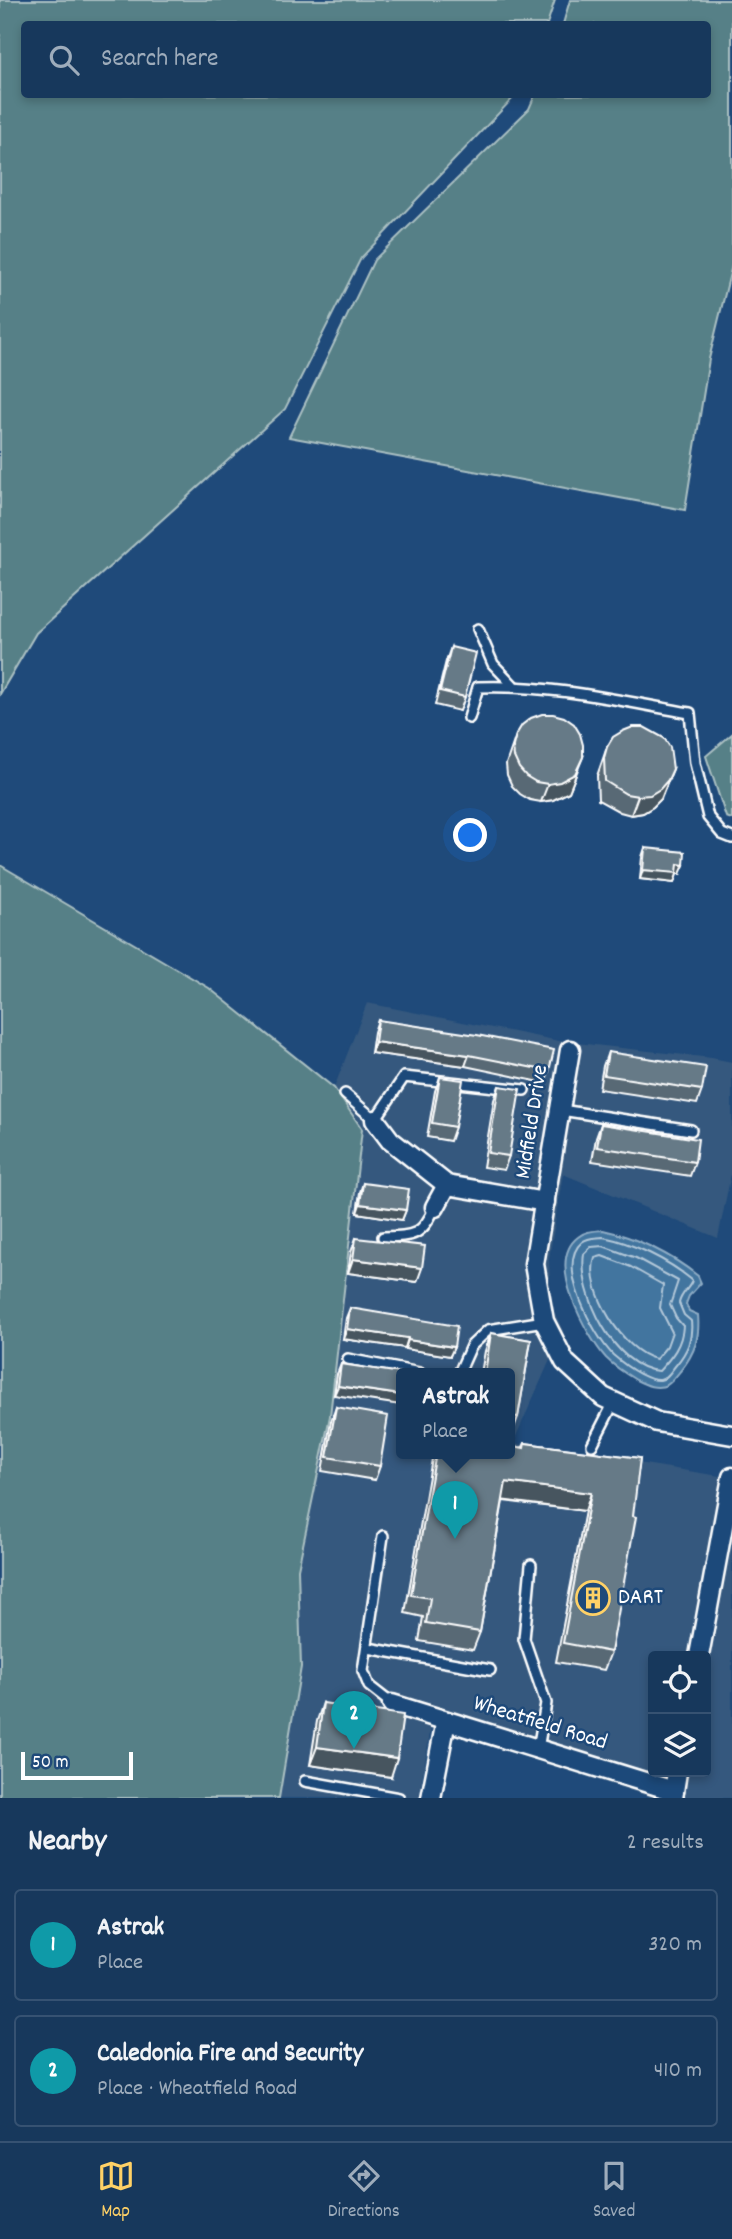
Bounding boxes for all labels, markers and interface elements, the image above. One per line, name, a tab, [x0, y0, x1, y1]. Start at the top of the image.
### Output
search box	[21, 21, 711, 98]
icon: search	[45, 41, 83, 79]
text: Search here	[101, 41, 219, 78]
your location	[453, 818, 487, 852]
street label: Midfield Drive	[508, 1063, 558, 1181]
popup	[396, 1368, 515, 1459]
text: Astrak	[422, 1379, 489, 1416]
text: Place	[422, 1416, 468, 1449]
pin: 1	[432, 1481, 478, 1539]
building icon: DART	[574, 1579, 612, 1617]
place label: DART	[618, 1582, 663, 1615]
map controls	[648, 1651, 711, 1777]
button: locate	[648, 1651, 711, 1714]
street label: Wheatfield Road	[469, 1688, 611, 1760]
pin: 2	[331, 1691, 377, 1749]
button: layers	[648, 1714, 711, 1777]
scale bar	[21, 1749, 133, 1781]
text: 50 m	[32, 1750, 69, 1777]
text: Nearby	[28, 1822, 106, 1865]
text: 2 results	[627, 1827, 704, 1860]
text: Astrak	[97, 1910, 164, 1947]
text: 1	[50, 1929, 56, 1962]
text: 320 m	[648, 1929, 702, 1962]
text: Place	[97, 1947, 143, 1980]
text: Caledonia Fire and Security	[97, 2036, 363, 2073]
text: 2	[48, 2055, 58, 2088]
text: 410 m	[654, 2055, 702, 2088]
text: Place · Wheatfield Road	[97, 2073, 297, 2106]
tab: Map	[97, 2157, 135, 2226]
tab: Directions	[328, 2157, 400, 2226]
tab: Saved	[593, 2157, 635, 2226]

